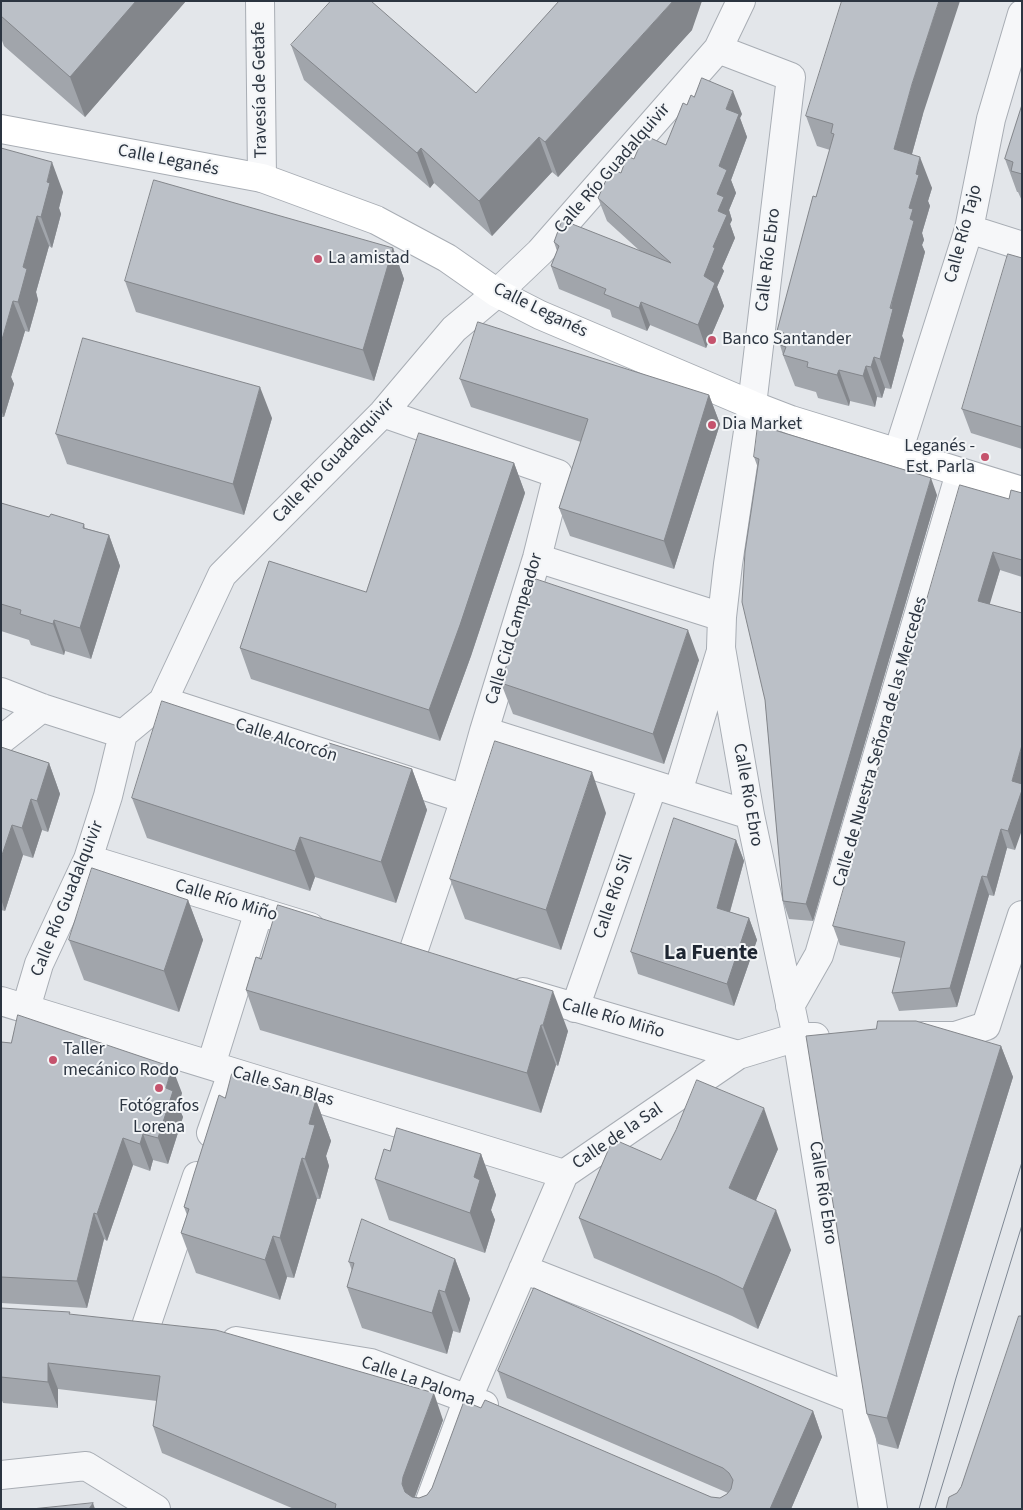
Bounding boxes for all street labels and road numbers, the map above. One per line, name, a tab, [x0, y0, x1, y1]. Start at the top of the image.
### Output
street label: Travesía de Getafe	[249, 21, 273, 159]
street label: Calle Río Guadalquivir	[550, 99, 676, 239]
street label: Calle Leganés	[116, 141, 220, 181]
street label: Calle Río Tajo	[941, 183, 987, 285]
street label: Calle Río Ebro	[752, 207, 786, 313]
street label: Calle Leganés	[489, 279, 591, 343]
street label: Calle Río Guadalquivir	[269, 394, 399, 528]
street label: Calle Cid Campeador	[482, 551, 548, 707]
street label: Calle de Nuestra Señora de las Mercedes	[829, 594, 933, 890]
street label: Calle Alcorcón	[232, 714, 340, 768]
street label: Calle Río Ebro	[727, 742, 767, 848]
street label: Calle Río Guadalquivir	[27, 818, 109, 980]
street label: Calle Río Sil	[590, 852, 638, 942]
street label: Calle Río Miño	[172, 875, 280, 927]
street label: Calle Río Miño	[559, 994, 667, 1044]
street label: Calle San Blas	[230, 1062, 336, 1112]
street label: Calle de la Sal	[569, 1099, 667, 1175]
street label: Calle Río Ebro	[803, 1140, 841, 1246]
street label: Calle La Paloma	[358, 1352, 478, 1412]

